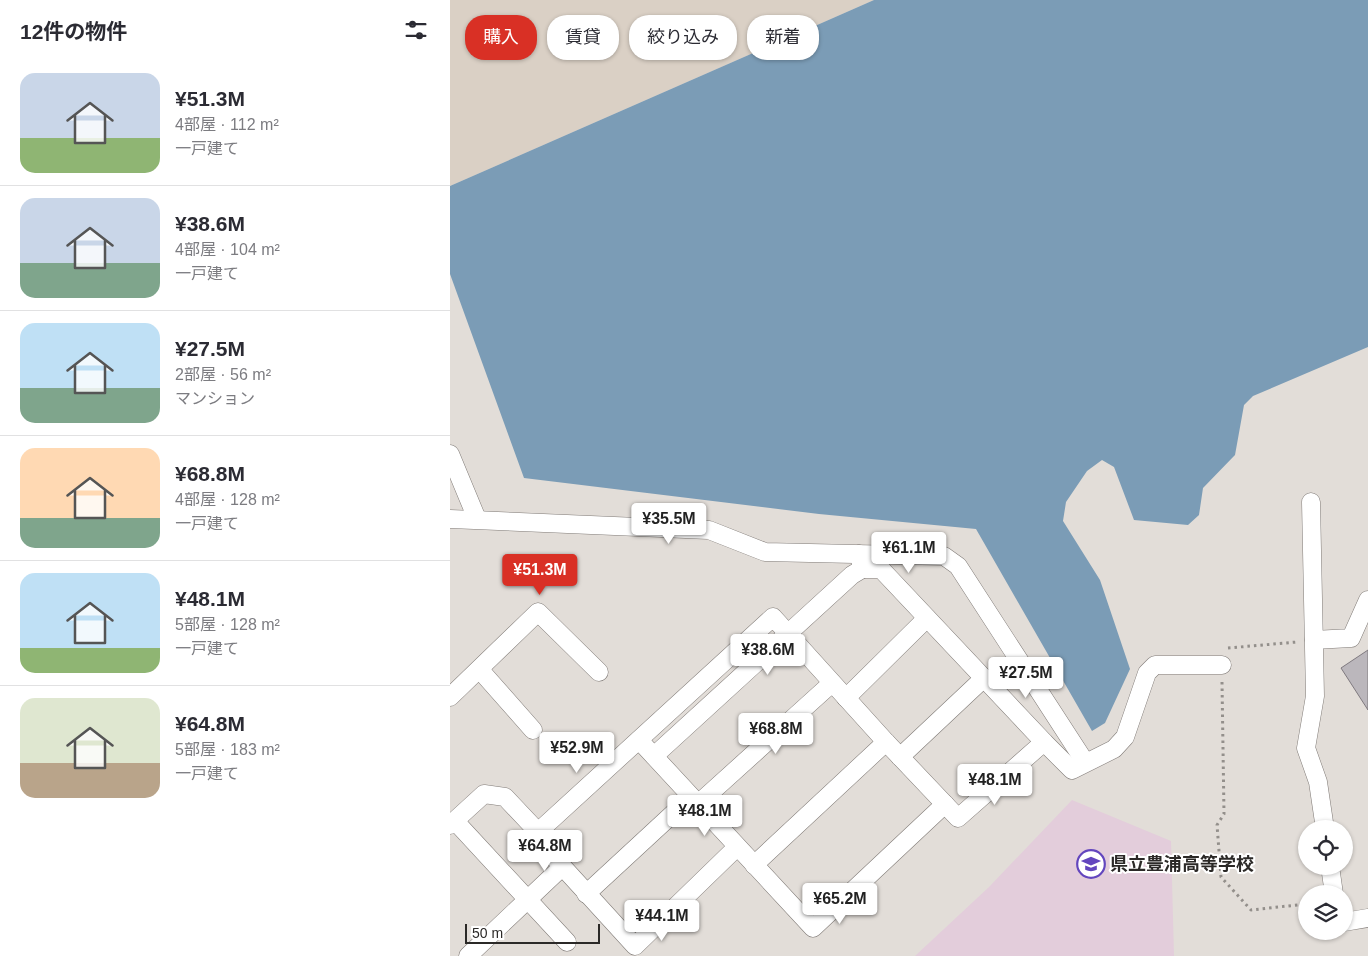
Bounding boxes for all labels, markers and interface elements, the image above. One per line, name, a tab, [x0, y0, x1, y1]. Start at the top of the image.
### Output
chip: 購入	[465, 15, 537, 60]
chip: 賃貸	[547, 15, 619, 60]
chip: 絞り込み	[629, 15, 737, 60]
chip: 新着	[747, 15, 819, 60]
icon: filters	[402, 16, 430, 44]
text: 12件の物件	[20, 20, 127, 43]
text: ¥51.3M	[175, 87, 245, 110]
icon: home	[60, 93, 120, 153]
text: 4部屋 · 112 m²	[175, 116, 279, 133]
text: 一戸建て	[175, 140, 239, 157]
text: ¥38.6M	[175, 212, 245, 235]
icon: home	[60, 218, 120, 278]
text: 4部屋 · 104 m²	[175, 241, 280, 258]
text: 一戸建て	[175, 265, 239, 282]
text: ¥27.5M	[175, 337, 245, 360]
icon: home	[60, 343, 120, 403]
text: 2部屋 · 56 m²	[175, 366, 271, 383]
text: マンション	[175, 390, 255, 407]
text: ¥68.8M	[175, 462, 245, 485]
icon: home	[60, 468, 120, 528]
text: 4部屋 · 128 m²	[175, 491, 280, 508]
pin: ¥35.5M	[628, 502, 710, 545]
text: ¥35.5M	[642, 510, 696, 527]
text: 一戸建て	[175, 515, 239, 532]
pin: ¥61.1M	[868, 532, 950, 574]
text: ¥61.1M	[882, 539, 936, 556]
pin: ¥51.3M	[499, 554, 581, 596]
text: ¥51.3M	[513, 561, 567, 578]
text: ¥48.1M	[175, 587, 245, 610]
icon: home	[60, 593, 120, 653]
text: 5部屋 · 128 m²	[175, 616, 280, 633]
pin: ¥38.6M	[727, 634, 809, 676]
text: 一戸建て	[175, 640, 239, 657]
text: ¥38.6M	[741, 641, 795, 658]
pin: ¥27.5M	[985, 656, 1067, 699]
text: ¥27.5M	[999, 664, 1053, 681]
text: ¥64.8M	[175, 712, 245, 735]
pin: ¥68.8M	[735, 712, 817, 755]
icon: home	[60, 718, 120, 778]
text: ¥68.8M	[749, 720, 803, 737]
pin: ¥52.9M	[536, 732, 618, 774]
text: ¥52.9M	[550, 739, 604, 756]
text: 5部屋 · 183 m²	[175, 741, 280, 758]
pin: ¥48.1M	[954, 764, 1036, 806]
text: 一戸建て	[175, 765, 239, 782]
text: ¥48.1M	[968, 771, 1022, 788]
pin: ¥48.1M	[664, 794, 746, 837]
text: ¥48.1M	[678, 802, 732, 819]
map controls	[1298, 820, 1353, 940]
button: locate	[1298, 820, 1353, 875]
pin: ¥64.8M	[504, 830, 586, 872]
text: ¥64.8M	[518, 837, 572, 854]
school or university icon: 県立豊浦高等学校	[1076, 849, 1106, 879]
place label: 県立豊浦高等学校	[1110, 854, 1254, 874]
pin: ¥65.2M	[799, 882, 881, 925]
button: layers	[1298, 885, 1353, 940]
text: ¥65.2M	[813, 890, 867, 907]
pin: ¥44.1M	[621, 900, 703, 942]
text: ¥44.1M	[635, 907, 689, 924]
scale bar	[465, 921, 600, 944]
text: 50 m	[472, 925, 503, 941]

